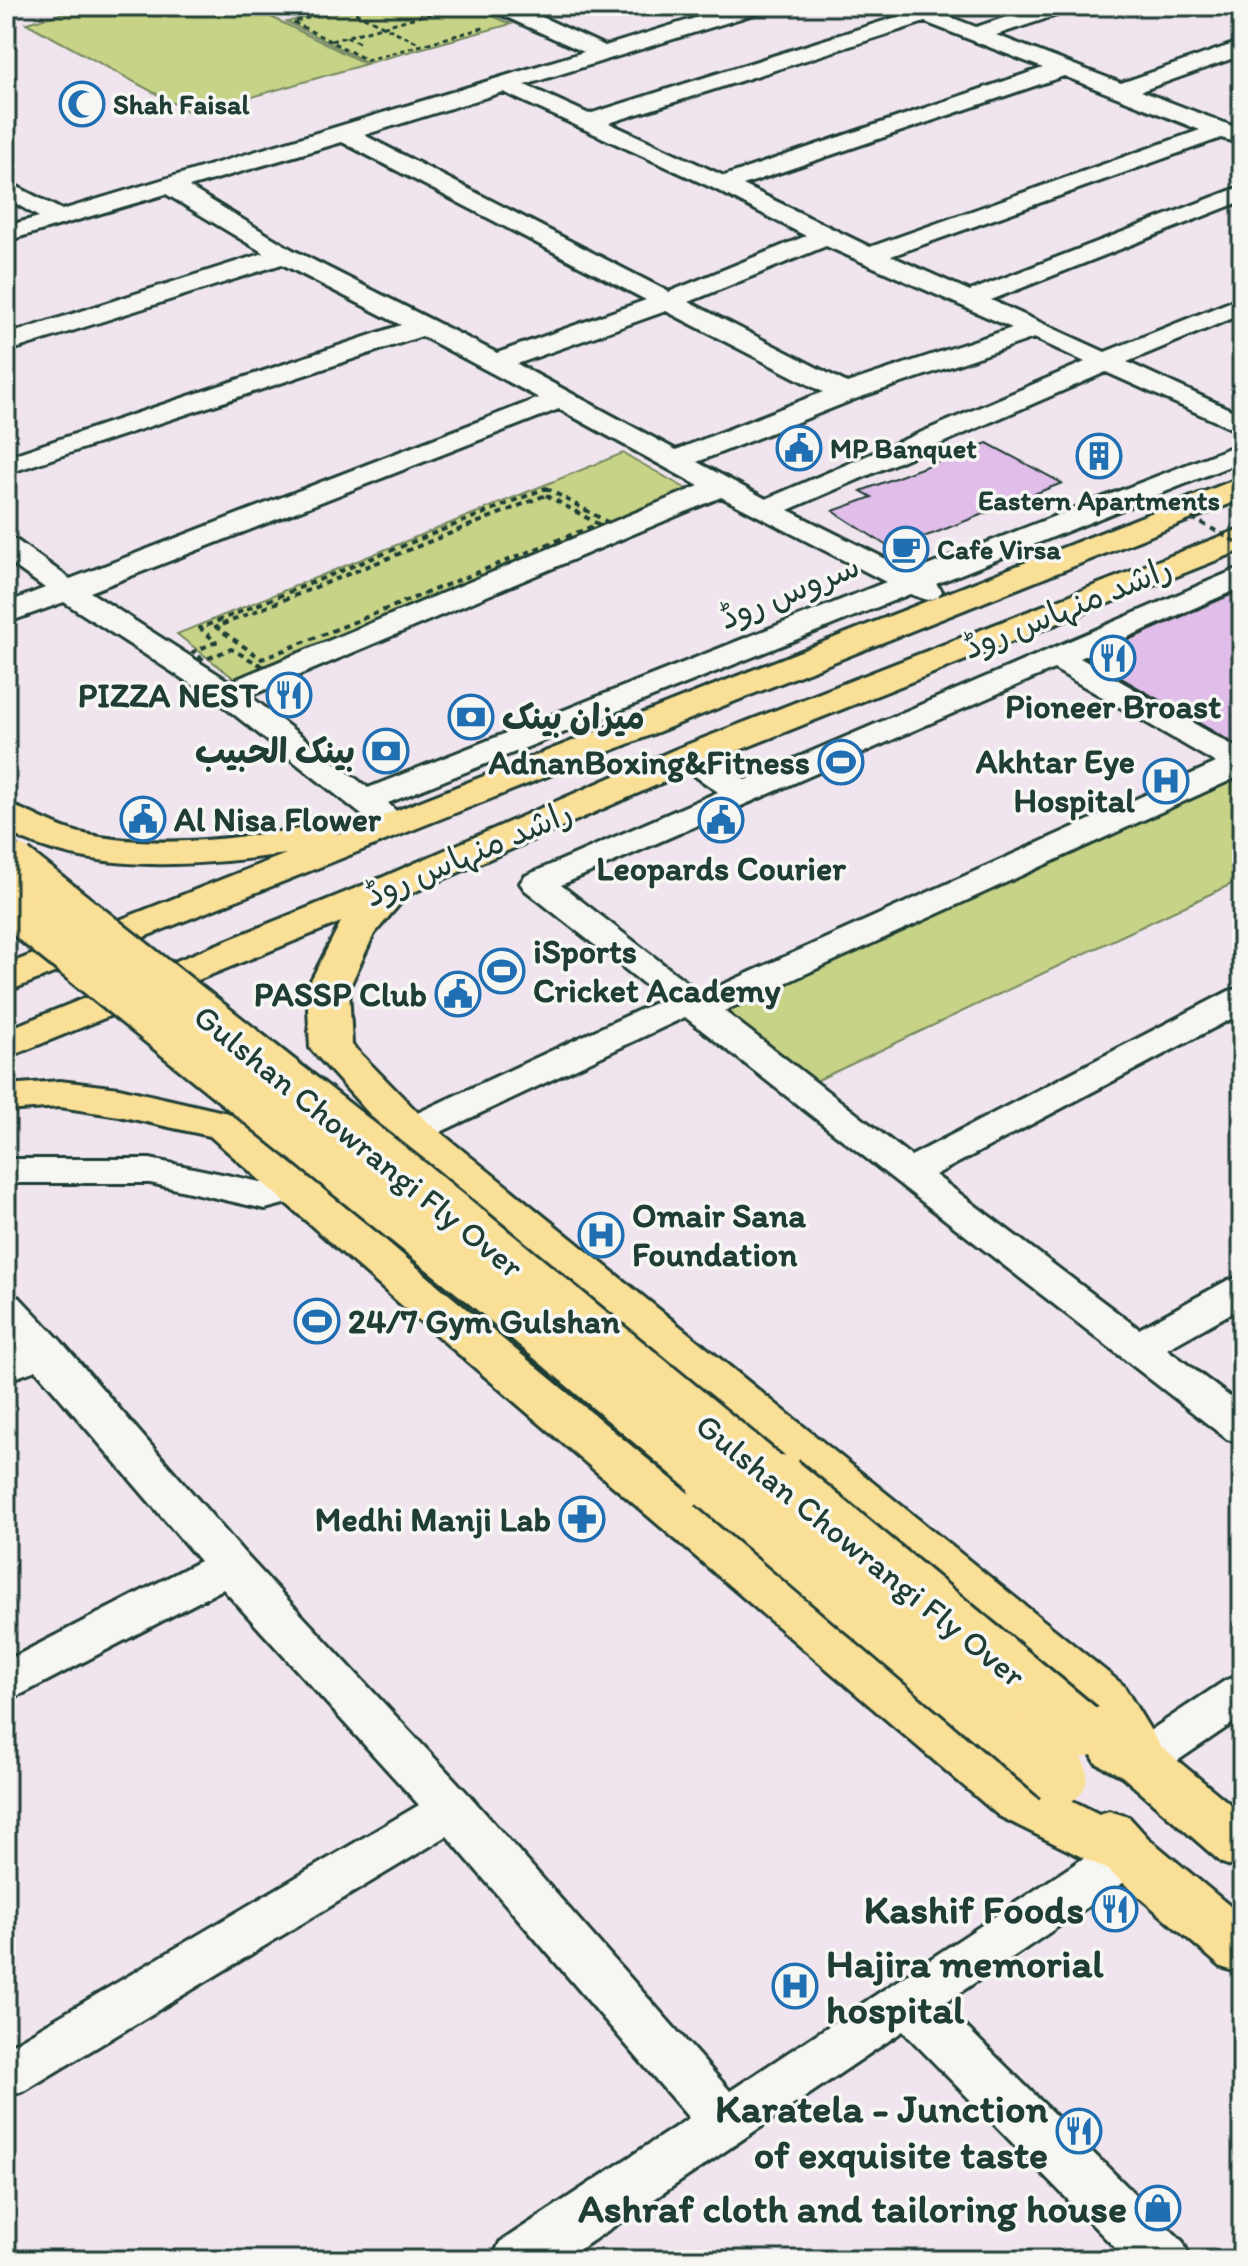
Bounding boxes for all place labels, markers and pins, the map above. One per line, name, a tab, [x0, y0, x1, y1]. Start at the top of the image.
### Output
mosque icon: Shah Faisal	[58, 80, 106, 128]
place label: Shah Faisal	[113, 87, 250, 121]
public building icon: MP Banquet	[775, 424, 823, 472]
place label: MP Banquet	[830, 431, 977, 465]
building icon: Eastern Apartments	[1075, 432, 1123, 480]
place label: Eastern Apartments	[978, 483, 1220, 517]
cafe icon: Cafe Virsa	[882, 525, 930, 573]
place label: Cafe Virsa	[937, 532, 1061, 566]
restaurant icon: Pioneer Broast	[1089, 634, 1137, 682]
restaurant icon: PIZZA NEST	[265, 671, 313, 719]
place label: PIZZA NEST	[78, 675, 259, 716]
place label: Pioneer Broast	[1005, 686, 1221, 727]
bank icon: میزان بینک	[447, 693, 495, 741]
place label: میزان بینک	[502, 697, 645, 738]
bank icon: بينک الحبيب	[362, 727, 410, 775]
place label: بينک الحبيب	[195, 731, 355, 772]
sports icon: AdnanBoxing&Fitness	[817, 738, 865, 786]
place label: Akhtar Eye Hospital	[976, 741, 1135, 821]
place label: AdnanBoxing&Fitness	[488, 742, 810, 783]
hospital icon: Akhtar Eye Hospital	[1142, 757, 1190, 805]
public building icon: Al Nisa Flower	[119, 795, 167, 843]
public building icon: Leopards Courier	[697, 796, 745, 844]
place label: Al Nisa Flower	[174, 799, 382, 840]
place label: Leopards Courier	[596, 848, 846, 889]
place label: iSports Cricket Academy	[533, 931, 782, 1011]
sports icon: iSports Cricket Academy	[478, 947, 526, 995]
public building icon: PASSP Club	[434, 970, 482, 1018]
place label: PASSP Club	[254, 974, 427, 1015]
place label: Omair Sana Foundation	[632, 1195, 806, 1275]
hospital icon: Omair Sana Foundation	[577, 1211, 625, 1259]
sports icon: 24/7 Gym Gulshan	[293, 1297, 341, 1345]
place label: 24/7 Gym Gulshan	[348, 1301, 621, 1342]
pharmacy icon: Medhi Manji Lab	[558, 1495, 606, 1543]
place label: Medhi Manji Lab	[315, 1499, 551, 1540]
place label: Kashif Foods	[864, 1885, 1084, 1933]
restaurant icon: Kashif Foods	[1091, 1885, 1139, 1933]
place label: Hajira memorial hospital	[826, 1939, 1104, 2033]
hospital icon: Hajira memorial hospital	[771, 1962, 819, 2010]
place label: Karatela - Junction of exquisite taste	[715, 2084, 1048, 2178]
restaurant icon: Karatela - Junction of exquisite taste	[1055, 2107, 1103, 2155]
place label: Ashraf cloth and tailoring house	[578, 2184, 1127, 2232]
shop icon: Ashraf cloth and tailoring house	[1134, 2184, 1182, 2232]

